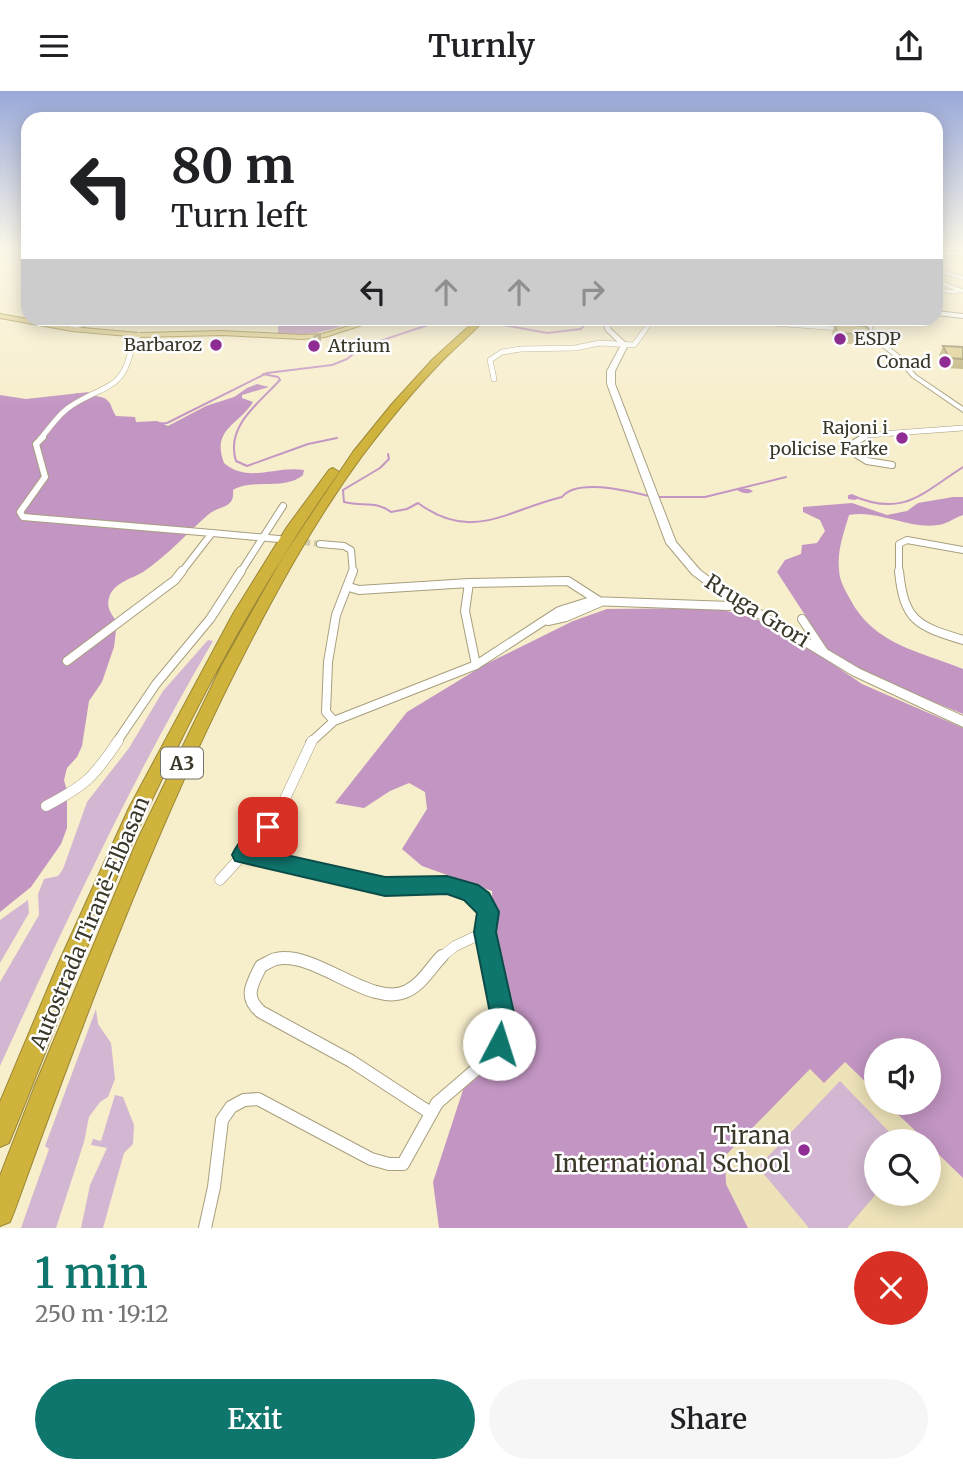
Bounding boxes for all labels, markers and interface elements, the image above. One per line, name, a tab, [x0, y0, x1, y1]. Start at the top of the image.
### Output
text: Turnly	[428, 26, 535, 66]
icon: menu	[35, 27, 73, 65]
icon: share	[890, 27, 928, 65]
text: 80 m	[171, 135, 294, 196]
icon: left	[56, 140, 147, 231]
text: Turn left	[171, 196, 308, 236]
icon: left	[354, 273, 392, 311]
icon: ahead	[427, 273, 465, 311]
icon: ahead	[500, 273, 538, 311]
icon: right	[573, 273, 611, 311]
place label: ESDP	[854, 327, 901, 350]
marker: ESDP	[832, 331, 848, 347]
place label: Barbaroz	[124, 333, 202, 356]
place label: Atrium	[327, 334, 390, 357]
marker: Barbaroz	[208, 337, 224, 353]
marker: Atrium	[306, 338, 322, 354]
place label: Conad	[876, 350, 931, 373]
marker: Conad	[937, 354, 953, 370]
place label: Rajoni i policise Farke	[769, 416, 888, 460]
marker: Rajoni i policise Farke	[894, 430, 910, 446]
street label: Rruga Grori	[700, 568, 815, 653]
road number: A3	[161, 747, 203, 779]
street label: Autostrada Tiranë-Elbasan	[24, 792, 155, 1054]
pin	[238, 797, 298, 857]
icon: arrive	[249, 808, 287, 846]
position arrow	[462, 1007, 536, 1081]
map controls	[864, 1038, 941, 1206]
button: sound	[864, 1038, 941, 1115]
place label: Tirana International School	[554, 1120, 790, 1179]
button: search	[864, 1129, 941, 1206]
marker: Tirana International School	[796, 1142, 812, 1158]
text: 1 min	[35, 1247, 148, 1299]
button: close	[854, 1251, 928, 1325]
text: 250 m · 19:12	[35, 1299, 169, 1328]
button: Exit	[35, 1379, 475, 1459]
button: Share	[489, 1379, 928, 1459]

